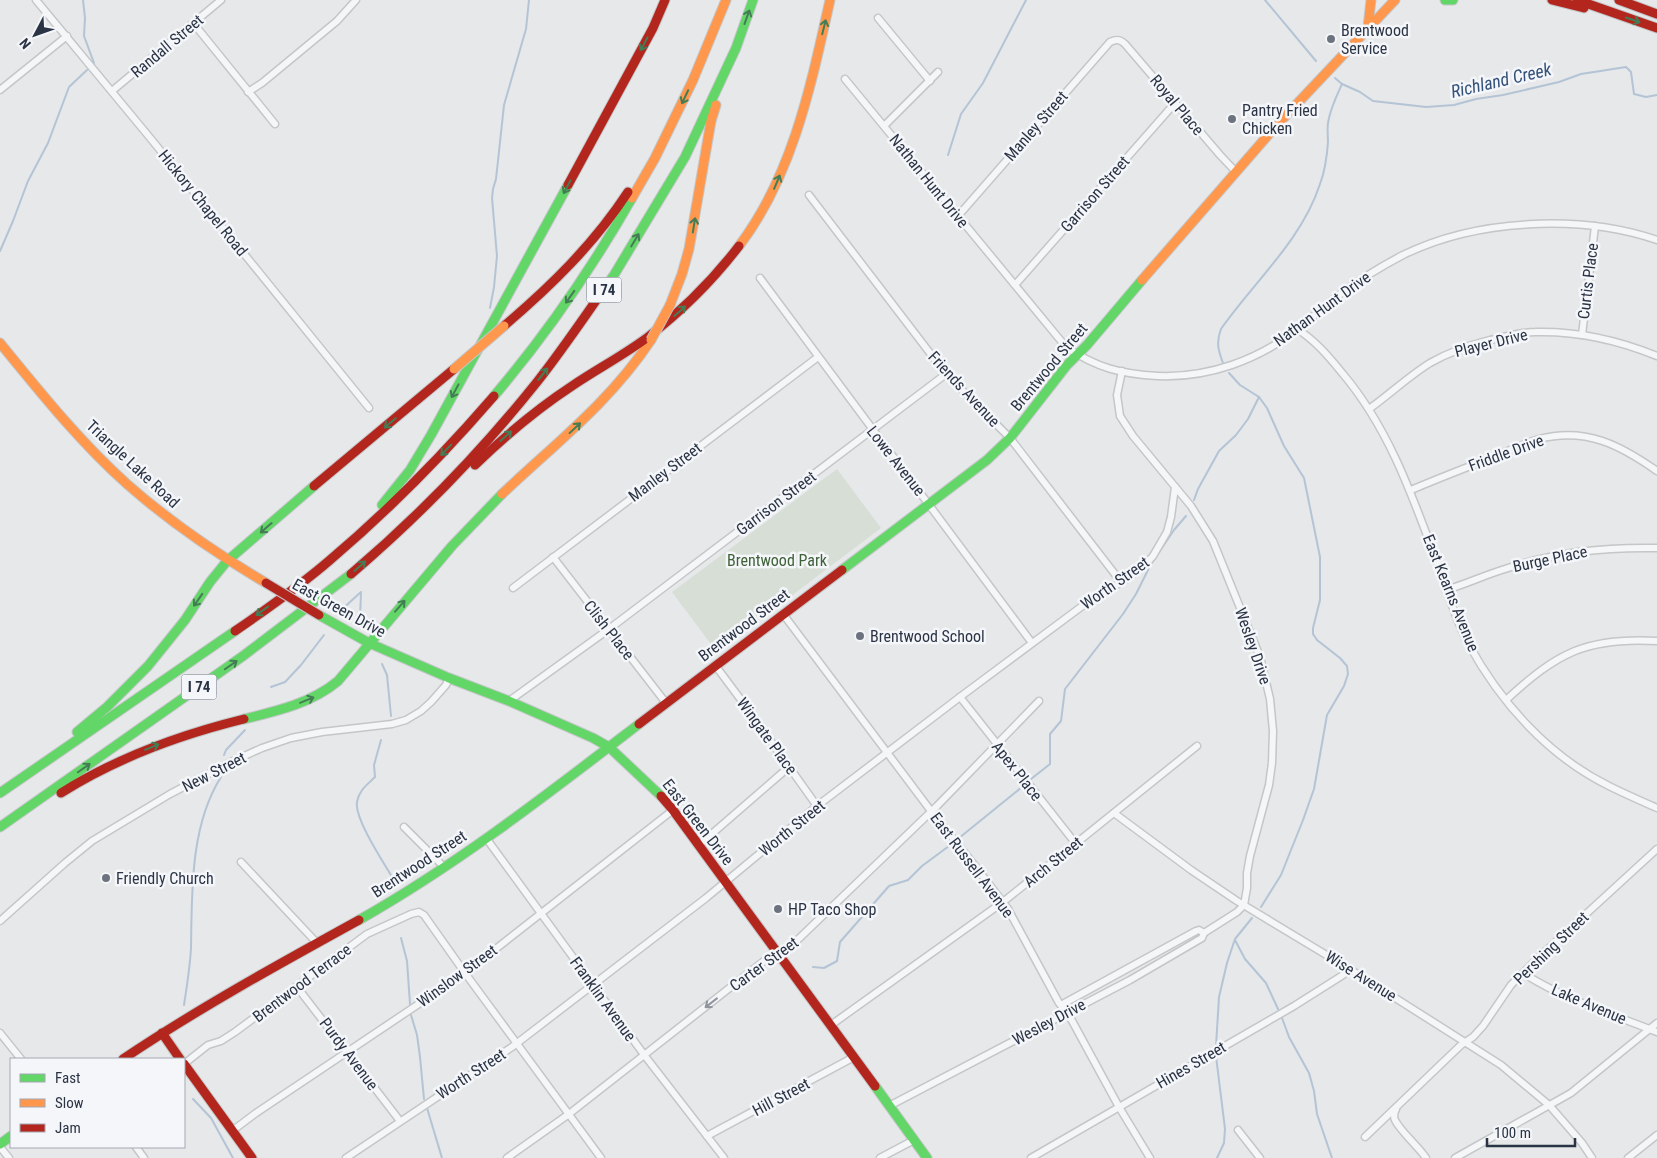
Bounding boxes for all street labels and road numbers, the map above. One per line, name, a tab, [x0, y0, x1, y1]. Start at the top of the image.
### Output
street label: Randall Street	[127, 10, 207, 82]
street label: Royal Place	[1146, 71, 1208, 139]
street label: Manley Street	[1000, 87, 1072, 165]
street label: Nathan Hunt Drive	[885, 130, 973, 232]
street label: Hickory Chapel Road	[154, 146, 252, 260]
street label: Garrison Street	[1057, 152, 1133, 236]
street label: Curtis Place	[1574, 242, 1602, 320]
street label: Nathan Hunt Drive	[1270, 268, 1374, 350]
road number: I 74	[586, 278, 622, 302]
street label: Brentwood Street	[1007, 319, 1091, 415]
street label: Player Drive	[1452, 325, 1530, 361]
street label: Friends Avenue	[924, 347, 1004, 431]
street label: Triangle Lake Road	[83, 416, 183, 512]
street label: Lowe Avenue	[863, 422, 929, 500]
street label: Friddle Drive	[1466, 431, 1546, 475]
street label: Manley Street	[625, 438, 705, 506]
street label: Garrison Street	[732, 467, 820, 539]
street label: East Kearns Avenue	[1419, 532, 1483, 654]
street label: Burge Place	[1511, 542, 1589, 576]
street label: Worth Street	[1077, 552, 1153, 613]
street label: East Green Drive	[289, 575, 389, 641]
street label: Brentwood Street	[695, 584, 793, 665]
street label: Clish Place	[580, 596, 638, 664]
street label: Wesley Drive	[1231, 605, 1275, 687]
road number: I 74	[182, 674, 216, 700]
street label: Wingate Place	[733, 694, 801, 778]
street label: Apex Place	[988, 737, 1046, 805]
street label: New Street	[179, 748, 249, 796]
street label: East Green Drive	[659, 775, 737, 869]
street label: Worth Street	[755, 796, 829, 860]
street label: East Russell Avenue	[926, 809, 1018, 921]
street label: Brentwood Street	[368, 826, 470, 902]
street label: Arch Street	[1020, 832, 1086, 891]
street label: Pershing Street	[1510, 907, 1593, 988]
street label: Carter Street	[726, 933, 802, 995]
street label: Brentwood Terrace	[249, 940, 355, 1026]
street label: Winslow Street	[413, 940, 501, 1011]
street label: Wise Avenue	[1322, 947, 1400, 1005]
street label: Franklin Avenue	[566, 953, 640, 1045]
street label: Lake Avenue	[1549, 980, 1629, 1028]
street label: Wesley Drive	[1009, 995, 1089, 1049]
street label: Purdy Avenue	[316, 1014, 382, 1094]
street label: Hines Street	[1153, 1037, 1229, 1093]
street label: Worth Street	[433, 1044, 509, 1103]
street label: Hill Street	[749, 1074, 813, 1120]

